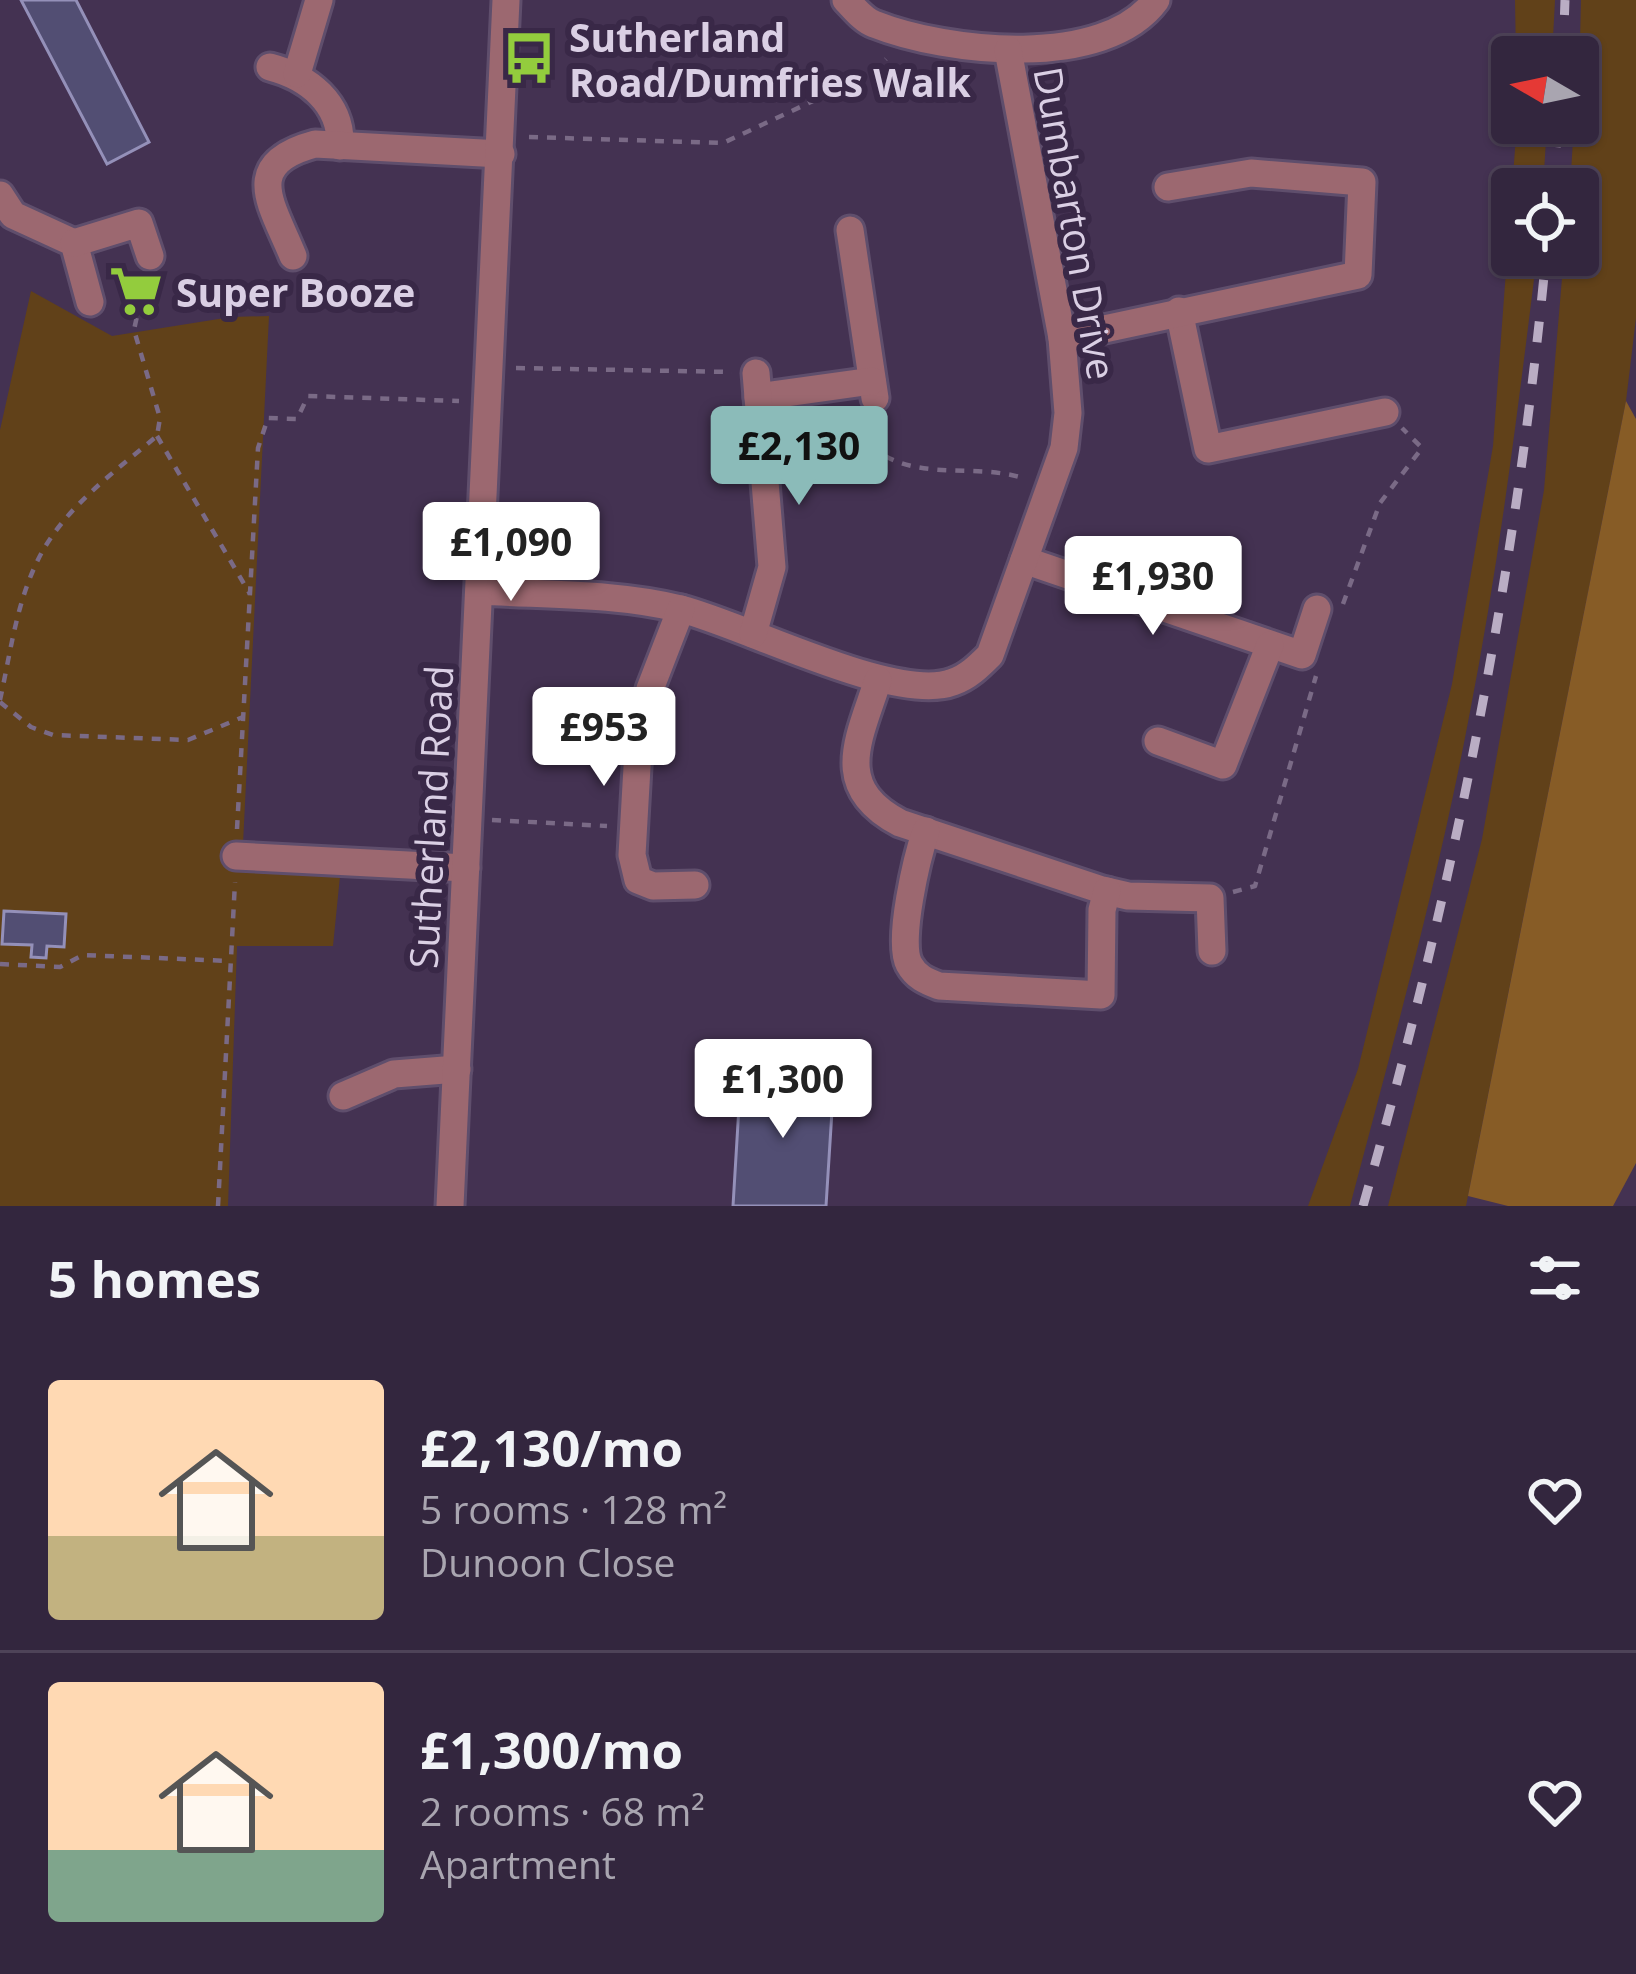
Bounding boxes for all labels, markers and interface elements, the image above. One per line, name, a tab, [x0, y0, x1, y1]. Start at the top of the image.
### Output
place label: Sutherland Road/Dumfries Walk	[569, 10, 971, 108]
bus stop icon: Sutherland Road/Dumfries Walk	[500, 29, 558, 87]
north arrow	[1491, 36, 1599, 144]
map controls	[1491, 36, 1599, 276]
street label: Dumbarton Drive	[1022, 62, 1130, 384]
button: locate	[1491, 168, 1599, 276]
supermarket icon: Super Booze	[107, 262, 165, 320]
place label: Super Booze	[176, 265, 415, 318]
pin: £2,130	[701, 406, 897, 508]
text: £2,130	[738, 418, 860, 471]
pin: £1,090	[413, 502, 609, 604]
text: £1,090	[450, 514, 572, 567]
pin: £1,930	[1055, 536, 1251, 638]
text: £1,930	[1092, 548, 1214, 601]
street label: Sutherland Road	[396, 664, 464, 970]
pin: £953	[533, 687, 675, 789]
text: £953	[559, 699, 649, 752]
pin: £1,300	[685, 1039, 881, 1141]
text: £1,300	[722, 1051, 844, 1104]
text: 5 homes	[48, 1243, 261, 1313]
icon: filters	[1522, 1245, 1588, 1311]
text: £2,130/mo	[420, 1412, 683, 1482]
icon: home	[144, 1428, 288, 1572]
icon: heart	[1522, 1467, 1588, 1533]
text: 5 rooms · 128 m²	[420, 1482, 727, 1535]
text: Dunoon Close	[420, 1535, 675, 1588]
text: £1,300/mo	[420, 1714, 683, 1784]
icon: home	[144, 1730, 288, 1874]
icon: heart	[1522, 1769, 1588, 1835]
text: 2 rooms · 68 m²	[420, 1784, 705, 1837]
text: Apartment	[420, 1837, 616, 1890]

